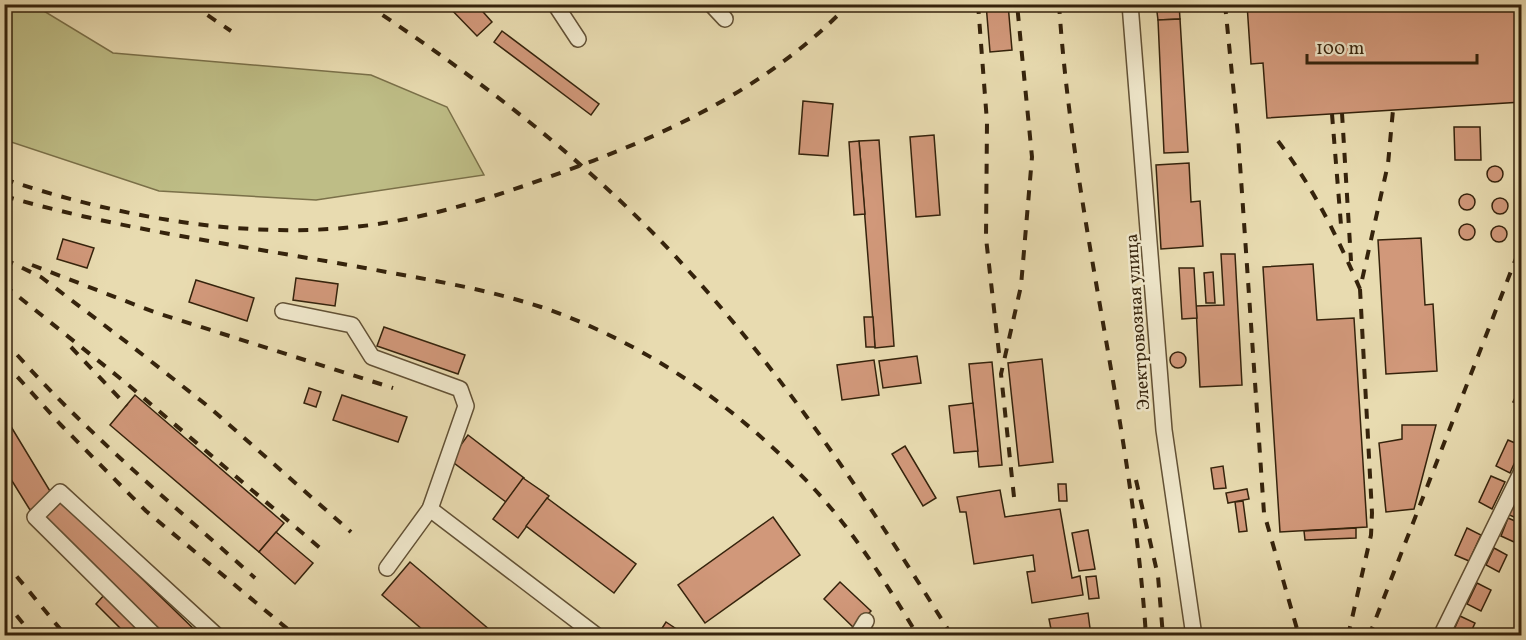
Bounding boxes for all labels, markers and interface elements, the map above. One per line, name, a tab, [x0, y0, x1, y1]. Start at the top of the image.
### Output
scale bar	[1307, 27, 1476, 65]
text: 100 m	[1316, 37, 1365, 62]
street label: Электровозная улица	[1120, 233, 1157, 411]

